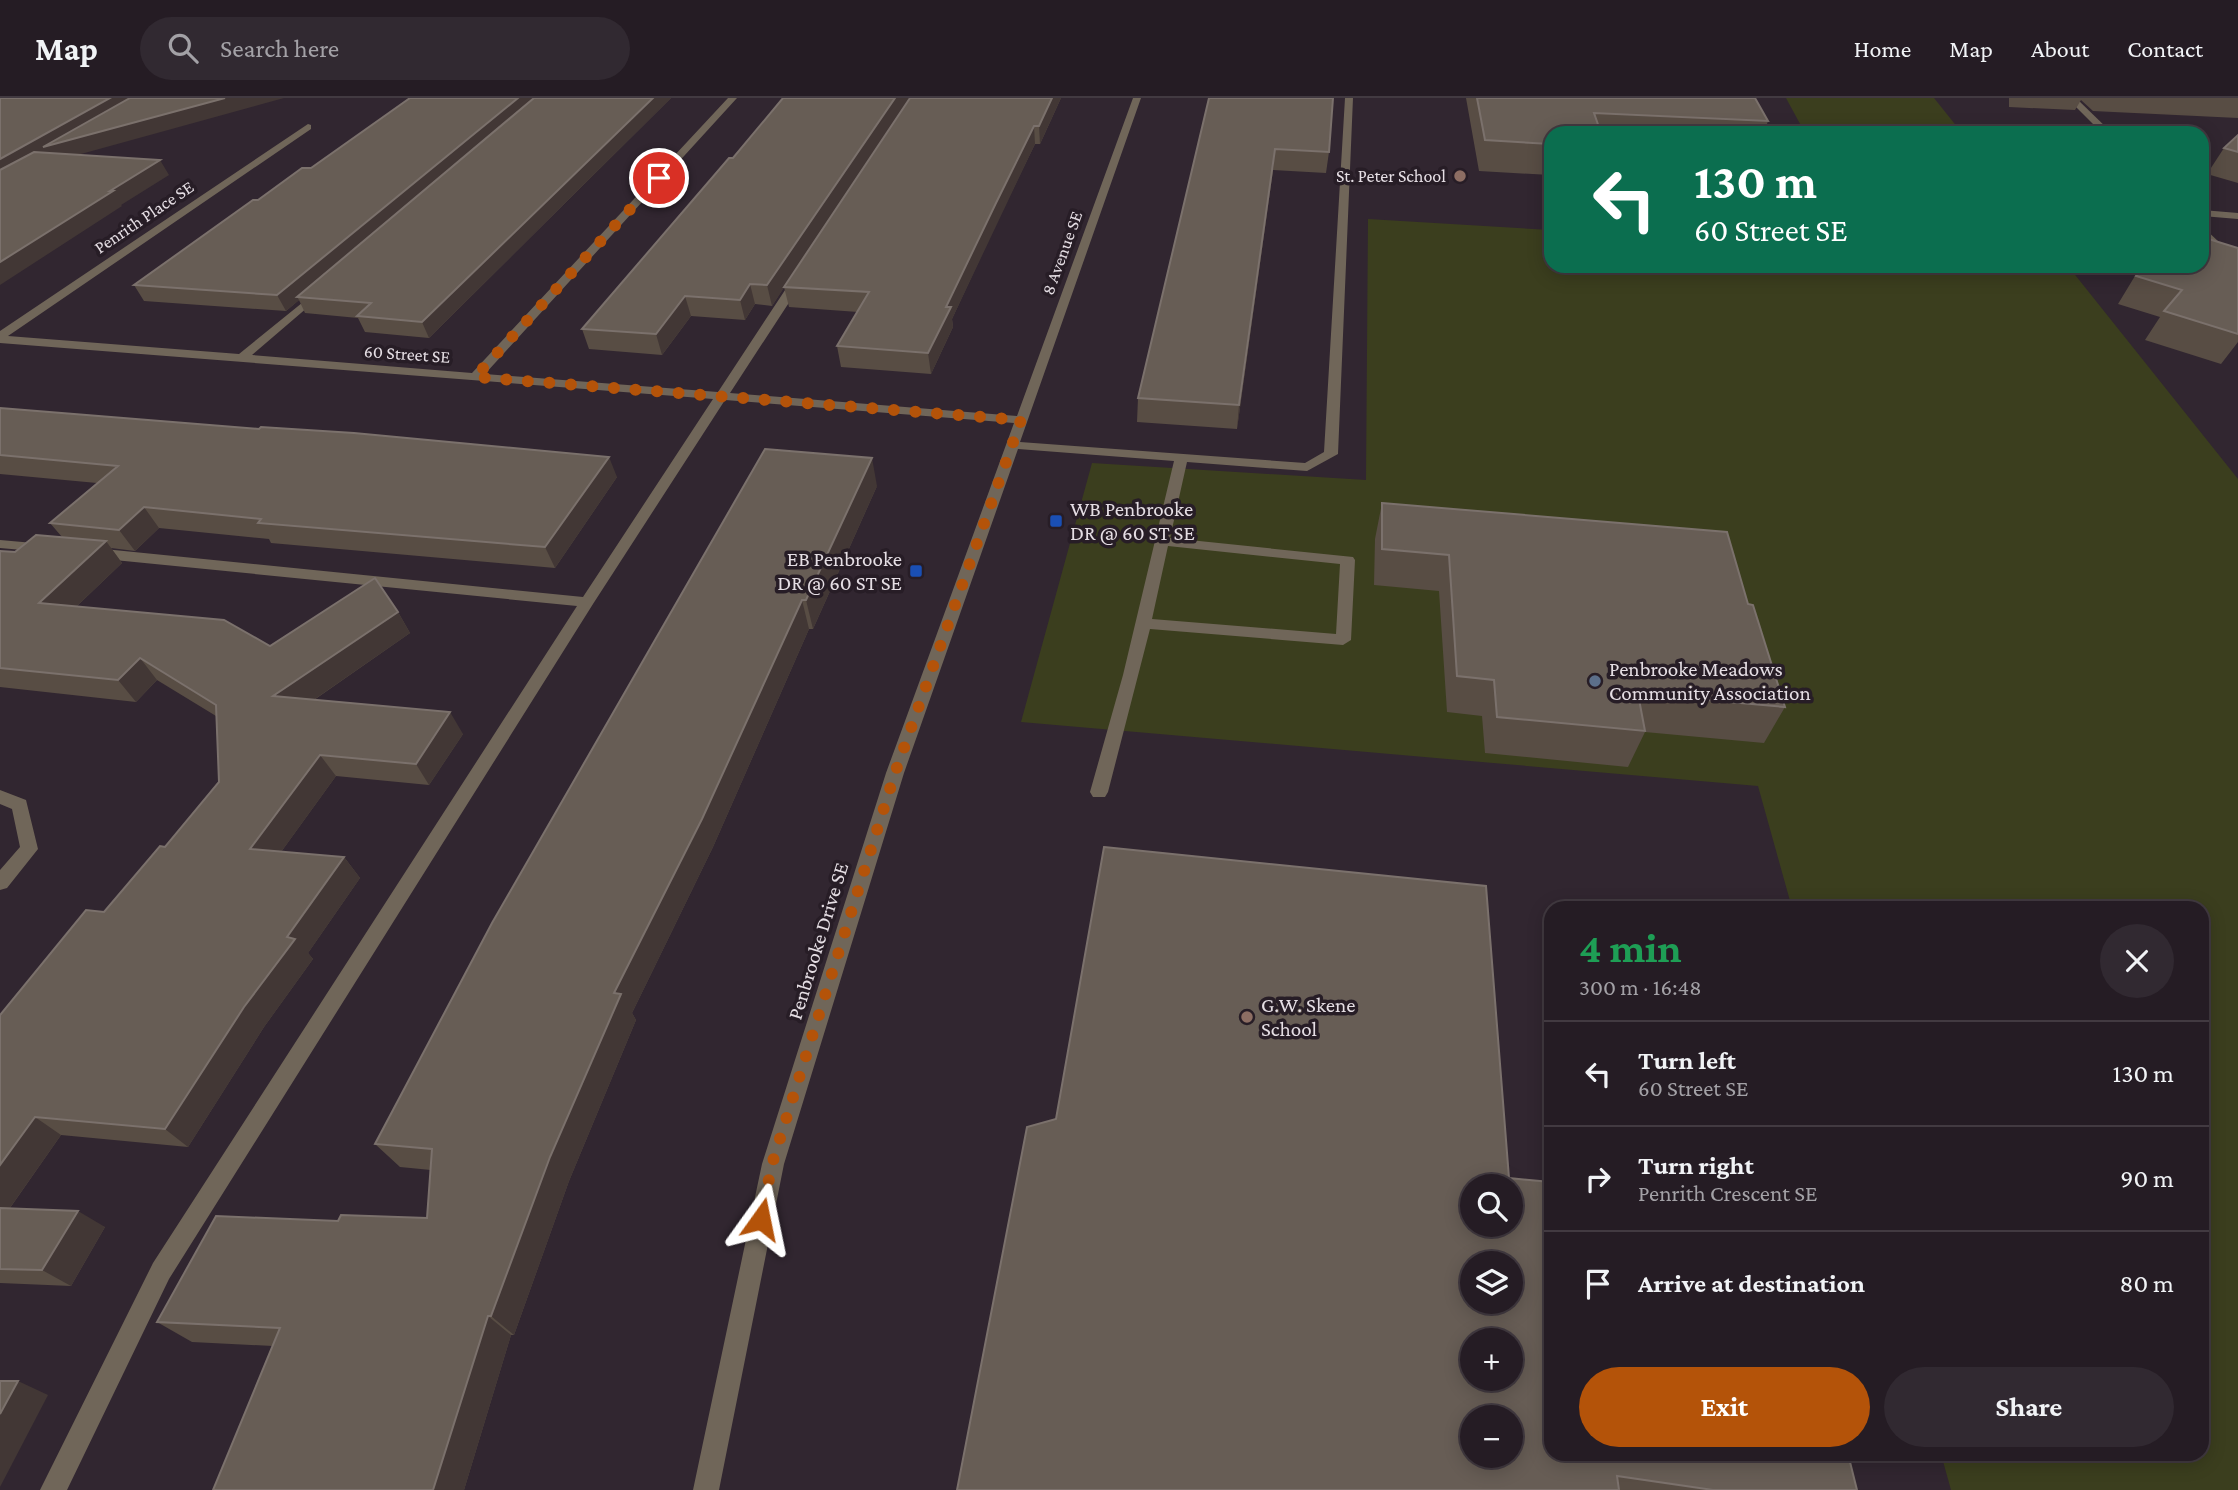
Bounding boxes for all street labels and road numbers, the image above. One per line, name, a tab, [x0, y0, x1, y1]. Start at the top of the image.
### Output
street label: Penrith Place SE	[91, 176, 198, 258]
street label: 8 Avenue SE	[1038, 208, 1086, 298]
street label: 60 Street SE	[363, 341, 451, 367]
street label: Penbrooke Drive SE	[783, 859, 853, 1023]

